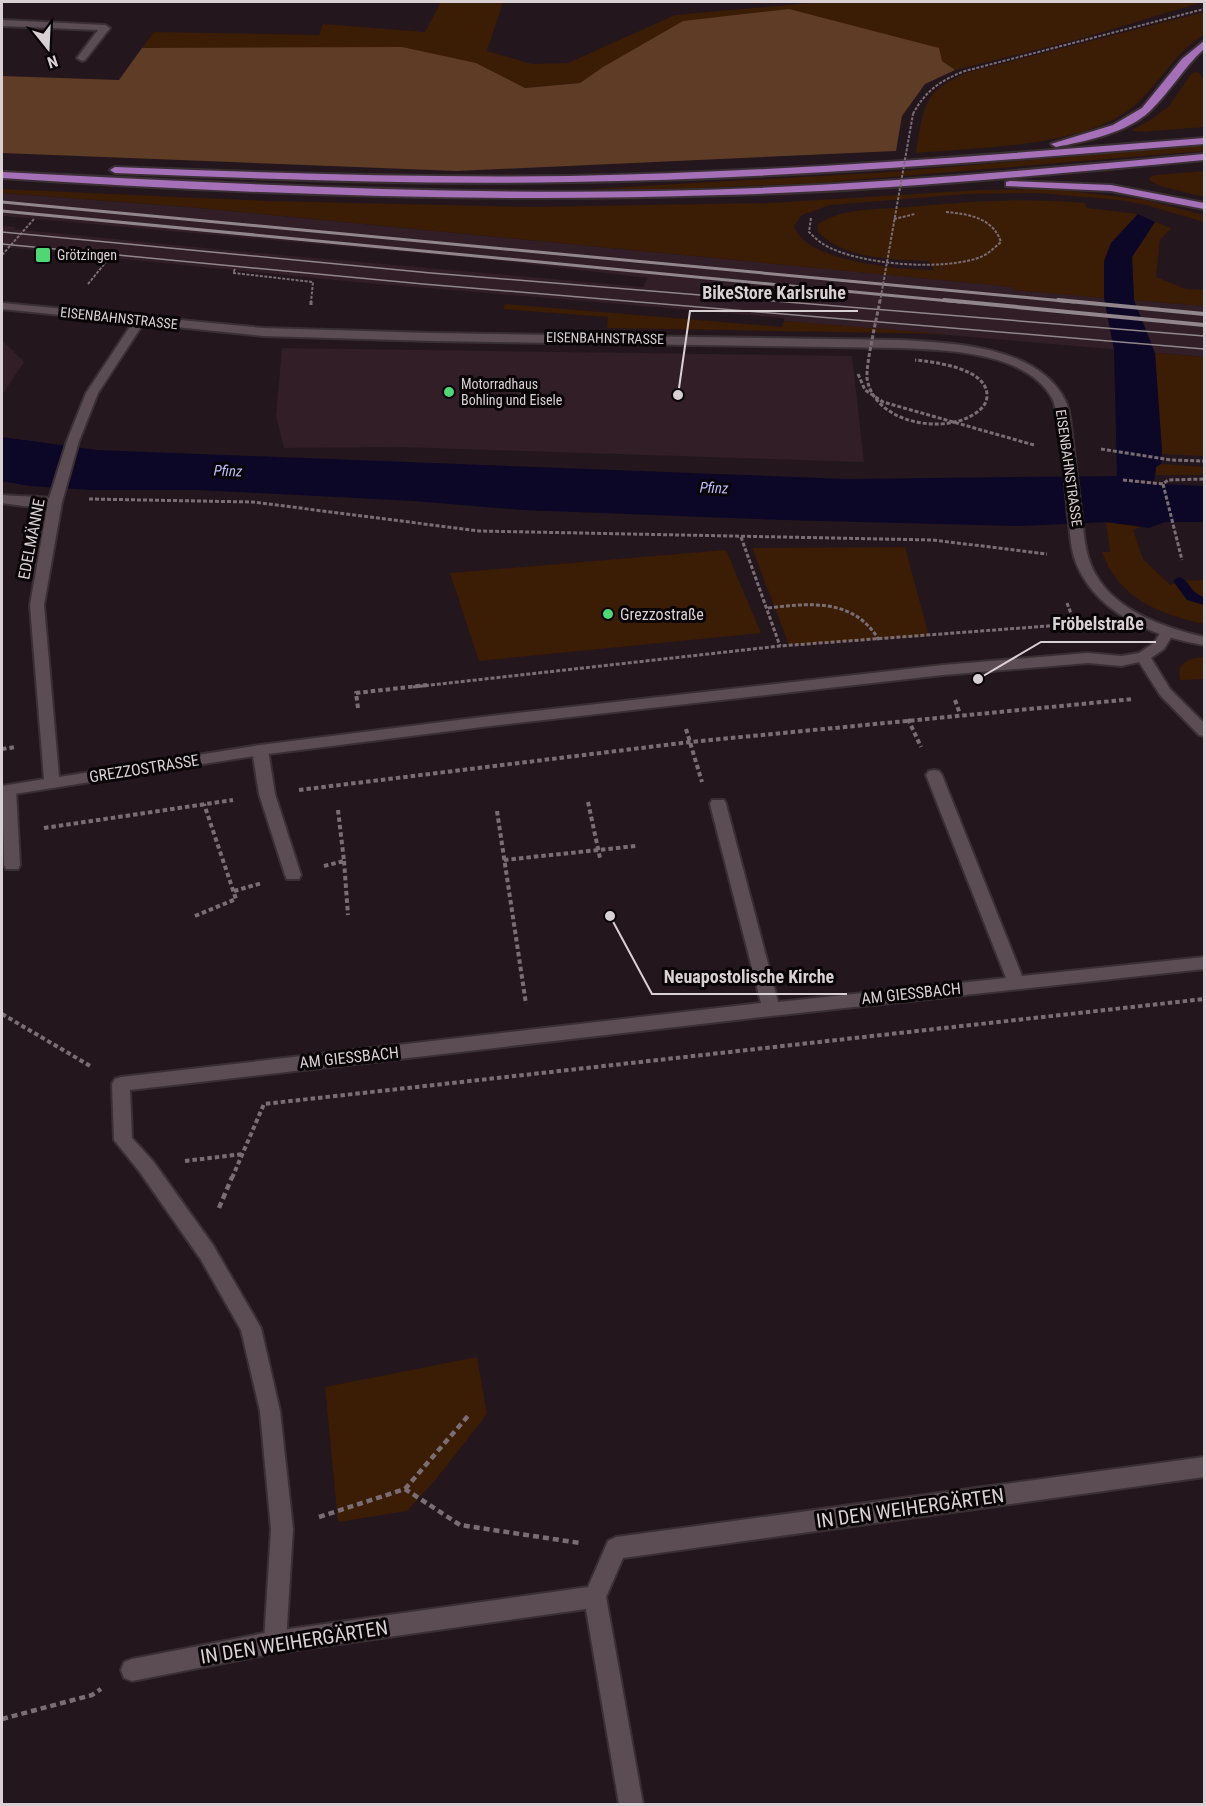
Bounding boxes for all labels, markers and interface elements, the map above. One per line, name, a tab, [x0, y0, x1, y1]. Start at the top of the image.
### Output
north arrow	[18, 18, 78, 78]
text: N	[45, 51, 60, 72]
marker: Grötzingen	[34, 246, 52, 264]
place label: Grötzingen	[57, 247, 117, 263]
callout: BikeStore Karlsruhe	[690, 275, 858, 311]
text: BikeStore Karlsruhe	[702, 282, 846, 303]
street label: EISENBAHNSTRASSE	[60, 304, 179, 332]
street label: EISENBAHNSTRASSE	[546, 329, 664, 347]
place label: Motorradhaus Bohling und Eisele	[461, 376, 563, 408]
marker: Motorradhaus Bohling und Eisele	[442, 385, 456, 399]
street label: EISENBAHNSTRASSE	[1053, 408, 1085, 528]
water label: Pfinz	[213, 462, 243, 481]
water label: Pfinz	[699, 479, 729, 498]
street label: EDELMÄNNE	[14, 497, 49, 581]
place label: Grezzostraße	[620, 605, 704, 624]
callout: Fröbelstraße	[1041, 606, 1156, 642]
marker: Grezzostraße	[601, 607, 615, 621]
text: Fröbelstraße	[1052, 613, 1144, 634]
street label: GREZZOSTRASSE	[88, 750, 200, 787]
callout: Neuapostolische Kirche	[652, 958, 847, 994]
text: Neuapostolische Kirche	[664, 966, 835, 987]
street label: AM GIESSBACH	[860, 979, 962, 1008]
street label: AM GIESSBACH	[298, 1043, 400, 1072]
street label: IN DEN WEIHERGÄRTEN	[815, 1483, 1005, 1533]
street label: IN DEN WEIHERGÄRTEN	[199, 1615, 389, 1669]

